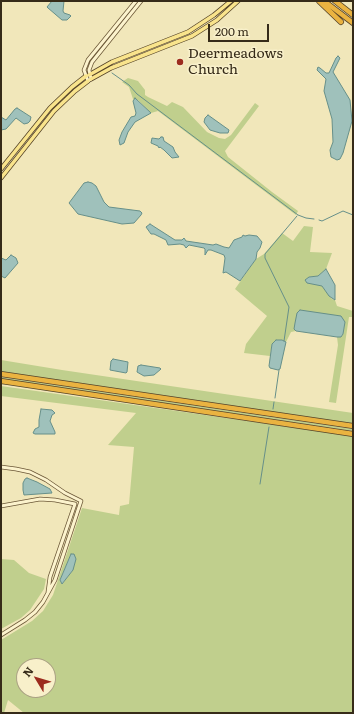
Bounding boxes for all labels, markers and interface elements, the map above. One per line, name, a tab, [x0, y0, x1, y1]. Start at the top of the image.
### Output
scale bar	[210, 16, 271, 42]
text: 200 m	[215, 22, 249, 40]
place label: Deermeadows Church	[188, 46, 283, 78]
marker: Deermeadows Church	[175, 57, 185, 67]
north arrow	[16, 658, 56, 698]
text: N	[18, 663, 36, 680]

